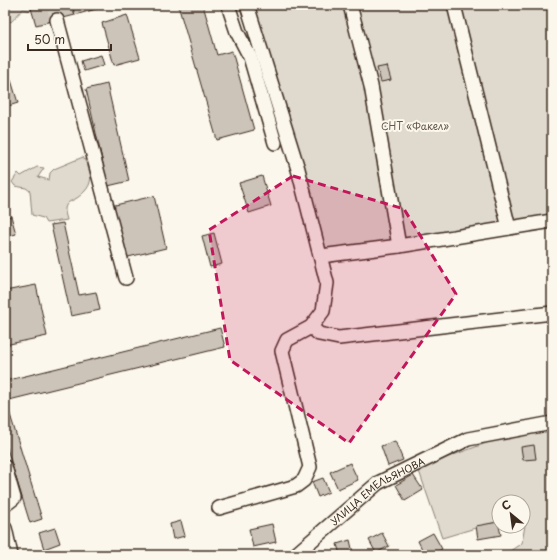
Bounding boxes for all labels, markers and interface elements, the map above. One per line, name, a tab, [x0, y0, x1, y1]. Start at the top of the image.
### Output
scale bar	[28, 26, 111, 52]
text: 50 m	[34, 30, 65, 48]
park label: СНТ «Факел»	[381, 118, 449, 133]
street label: УЛИЦА ЕМЕЛЬЯНОВА	[327, 453, 427, 528]
north arrow	[491, 494, 531, 534]
text: С	[498, 495, 514, 514]

